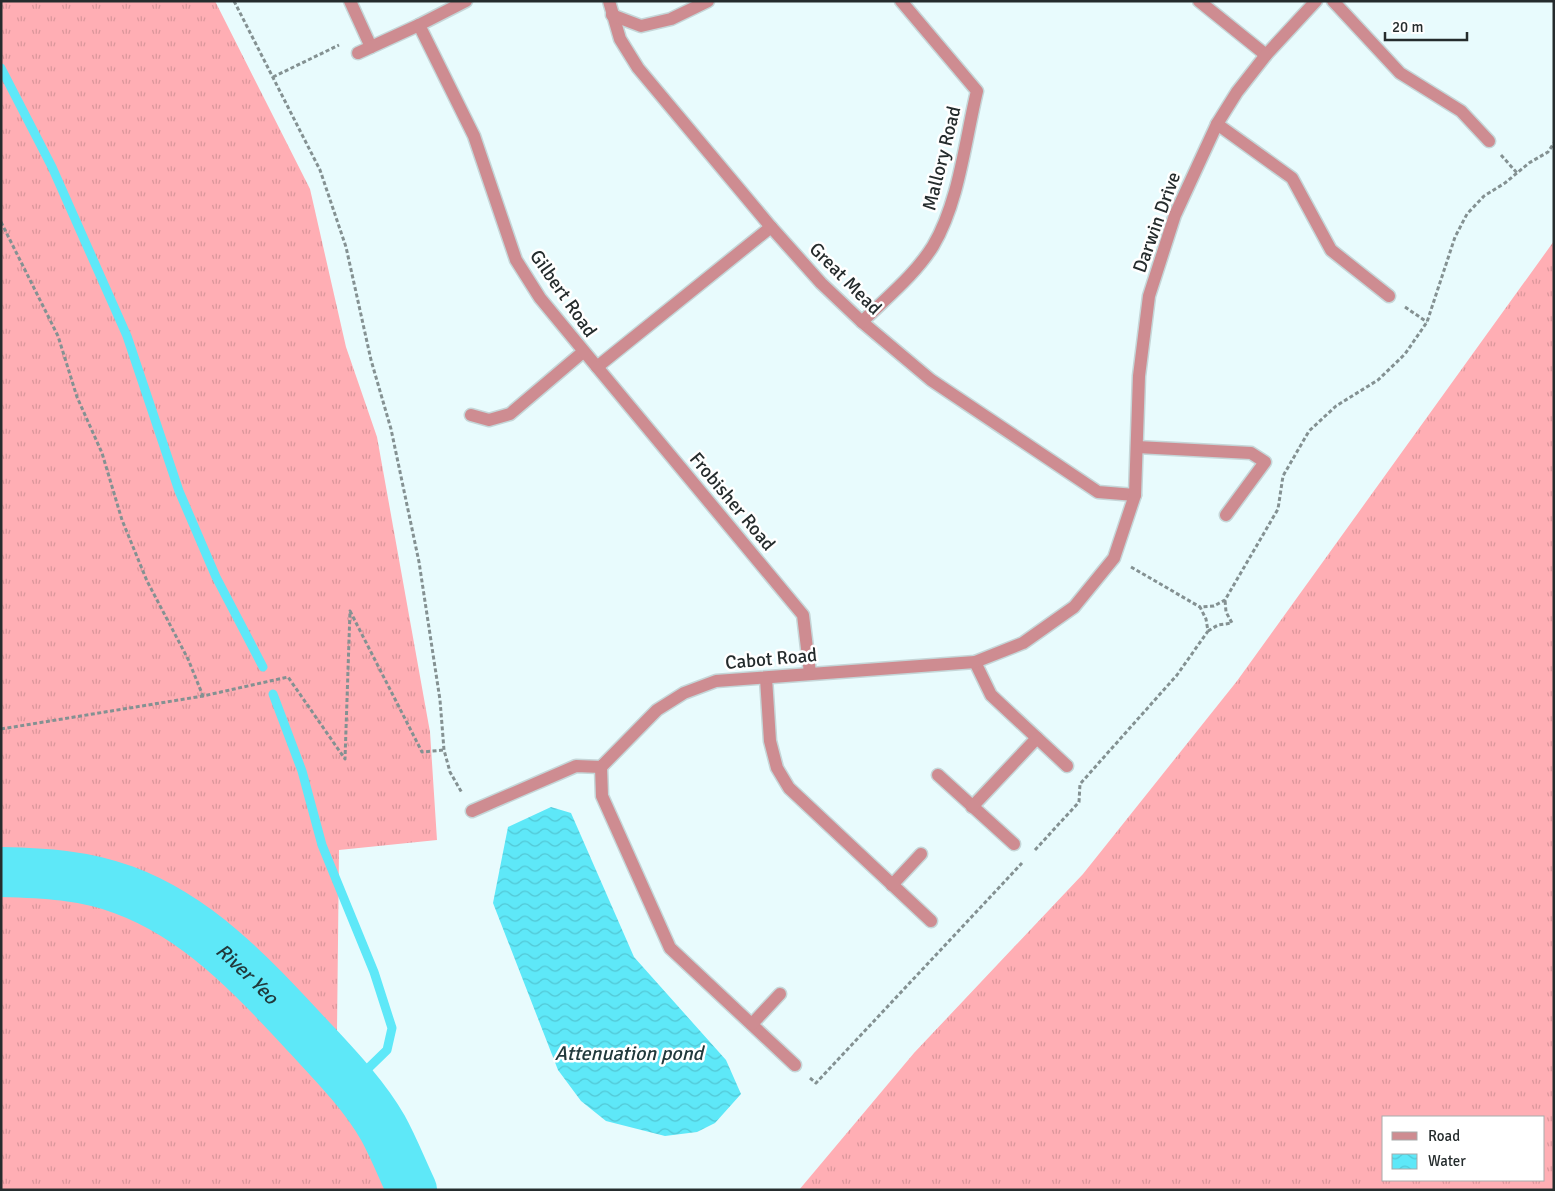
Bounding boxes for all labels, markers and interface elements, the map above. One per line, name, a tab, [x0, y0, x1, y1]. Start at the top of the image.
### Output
scale bar	[1385, 10, 1468, 42]
text: 20 m	[1392, 18, 1423, 36]
street label: Mallory Road	[917, 104, 967, 213]
street label: Darwin Drive	[1128, 169, 1186, 276]
street label: Great Mead	[804, 237, 887, 320]
street label: Gilbert Road	[524, 245, 602, 342]
street label: Frobisher Road	[684, 448, 780, 556]
street label: Cabot Road	[724, 643, 818, 675]
water label: River Yeo	[211, 938, 285, 1011]
water label: Attenuation pond	[555, 1041, 706, 1066]
legend	[1382, 1116, 1545, 1181]
text: Road	[1428, 1127, 1460, 1145]
text: Water	[1428, 1152, 1466, 1170]

